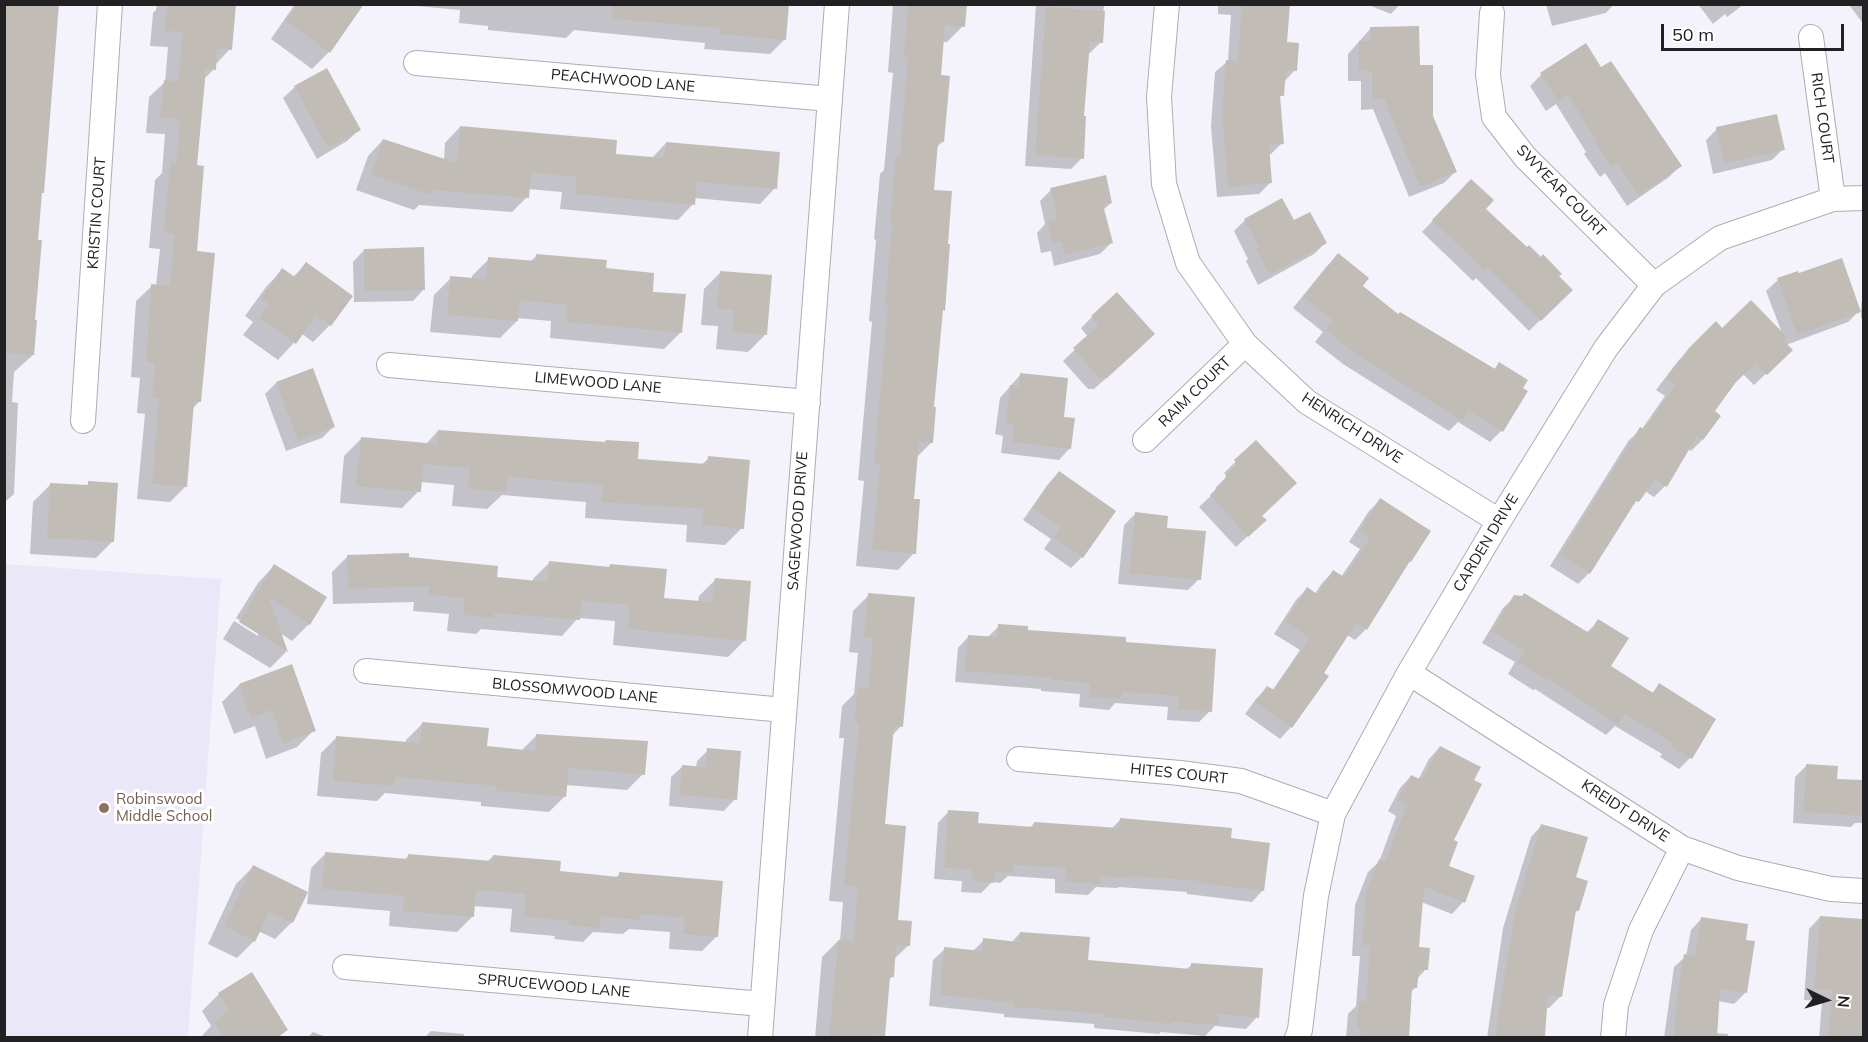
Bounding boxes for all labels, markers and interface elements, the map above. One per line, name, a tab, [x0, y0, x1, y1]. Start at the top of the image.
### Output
scale bar	[1664, 12, 1847, 50]
text: 50 m	[1672, 23, 1714, 46]
street label: PEACHWOOD LANE	[550, 66, 696, 96]
street label: RICH COURT	[1807, 71, 1837, 165]
street label: SWYEAR COURT	[1513, 141, 1609, 241]
street label: KRISTIN COURT	[84, 156, 110, 270]
street label: RAIM COURT	[1155, 353, 1235, 431]
street label: LIMEWOOD LANE	[534, 368, 662, 398]
street label: HENRICH DRIVE	[1298, 389, 1406, 467]
street label: SAGEWOOD DRIVE	[784, 451, 812, 591]
street label: CARDEN DRIVE	[1450, 491, 1522, 595]
street label: BLOSSOMWOOD LANE	[491, 675, 659, 707]
street label: HITES COURT	[1129, 760, 1229, 788]
street label: KREIDT DRIVE	[1578, 776, 1672, 846]
place label: Robinswood Middle School	[116, 790, 212, 825]
marker: Robinswood Middle School	[97, 801, 111, 815]
street label: SPRUCEWOOD LANE	[477, 970, 631, 1002]
north arrow	[1796, 970, 1856, 1030]
text: N	[1833, 995, 1854, 1008]

